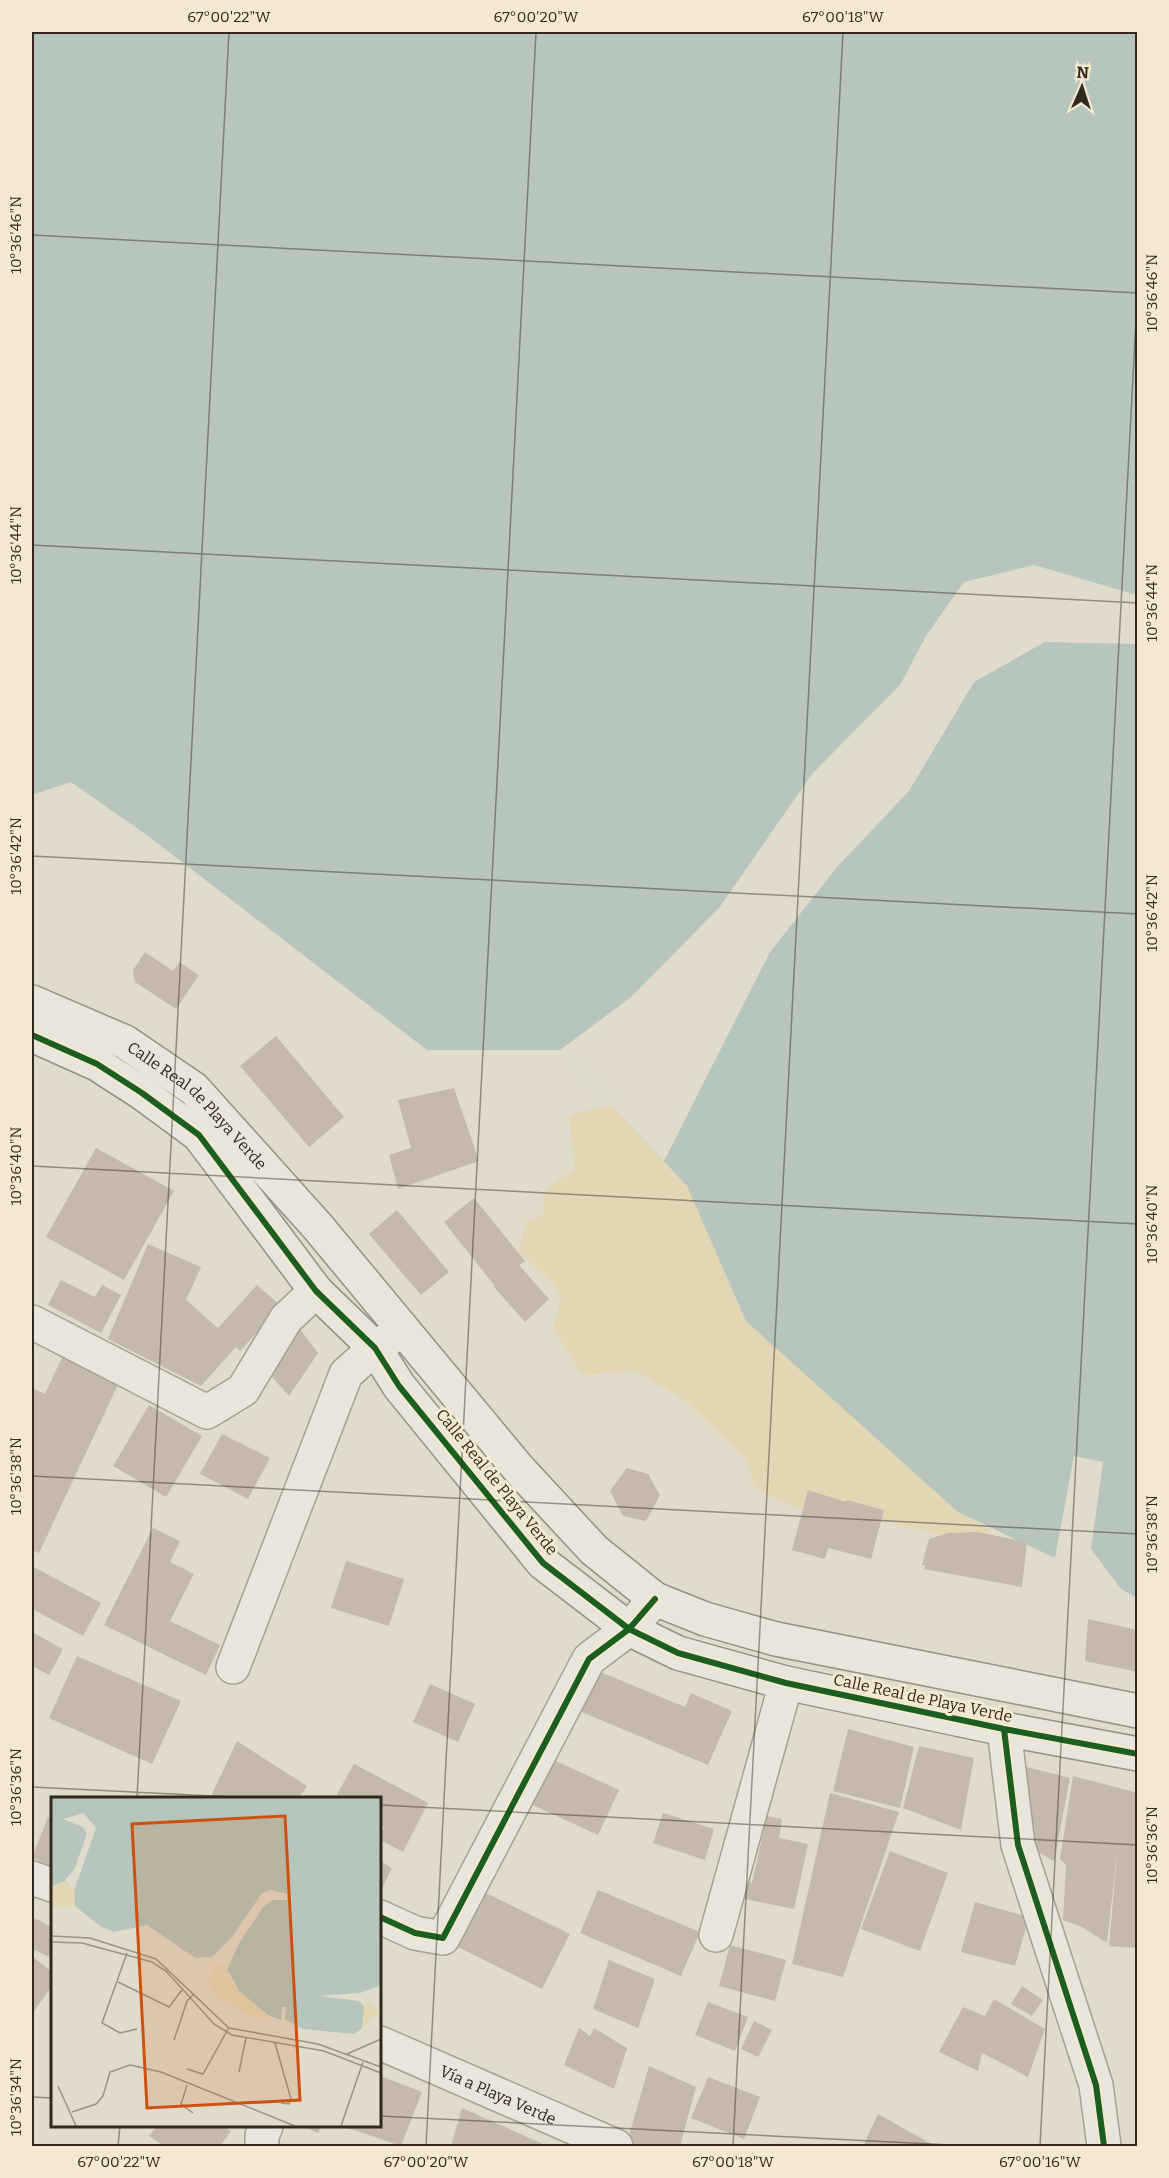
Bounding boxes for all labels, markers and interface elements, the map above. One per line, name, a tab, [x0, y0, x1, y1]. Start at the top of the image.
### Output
text: 67°00'22"W	[187, 8, 271, 26]
text: 67°00'20"W	[494, 8, 579, 26]
text: 67°00'18"W	[802, 8, 885, 26]
north arrow	[1052, 57, 1112, 117]
text: N	[1076, 63, 1089, 82]
text: 10°36'46"N	[7, 196, 25, 274]
text: 10°36'46"N	[1143, 254, 1161, 332]
text: 10°36'44"N	[7, 506, 25, 584]
text: 10°36'44"N	[1143, 564, 1161, 642]
text: 10°36'42"N	[7, 817, 25, 895]
text: 10°36'42"N	[1143, 874, 1161, 952]
street label: Calle Real de Playa Verde	[124, 1037, 271, 1173]
text: 10°36'40"N	[7, 1126, 25, 1205]
text: 10°36'40"N	[1143, 1184, 1161, 1263]
street label: Calle Real de Playa Verde	[432, 1405, 562, 1559]
text: 10°36'38"N	[7, 1437, 25, 1515]
text: 10°36'38"N	[1143, 1495, 1161, 1573]
street label: Calle Real de Playa Verde	[832, 1670, 1014, 1726]
text: 10°36'36"N	[7, 1748, 25, 1826]
inset map	[51, 1797, 381, 2127]
text: 10°36'36"N	[1143, 1806, 1161, 1884]
text: 10°36'34"N	[7, 2058, 25, 2136]
street label: Vía a Playa Verde	[437, 2061, 559, 2128]
text: 67°00'22"W	[77, 2153, 161, 2171]
text: 67°00'20"W	[384, 2153, 469, 2171]
text: 67°00'18"W	[692, 2153, 775, 2171]
text: 67°00'16"W	[999, 2153, 1082, 2171]

